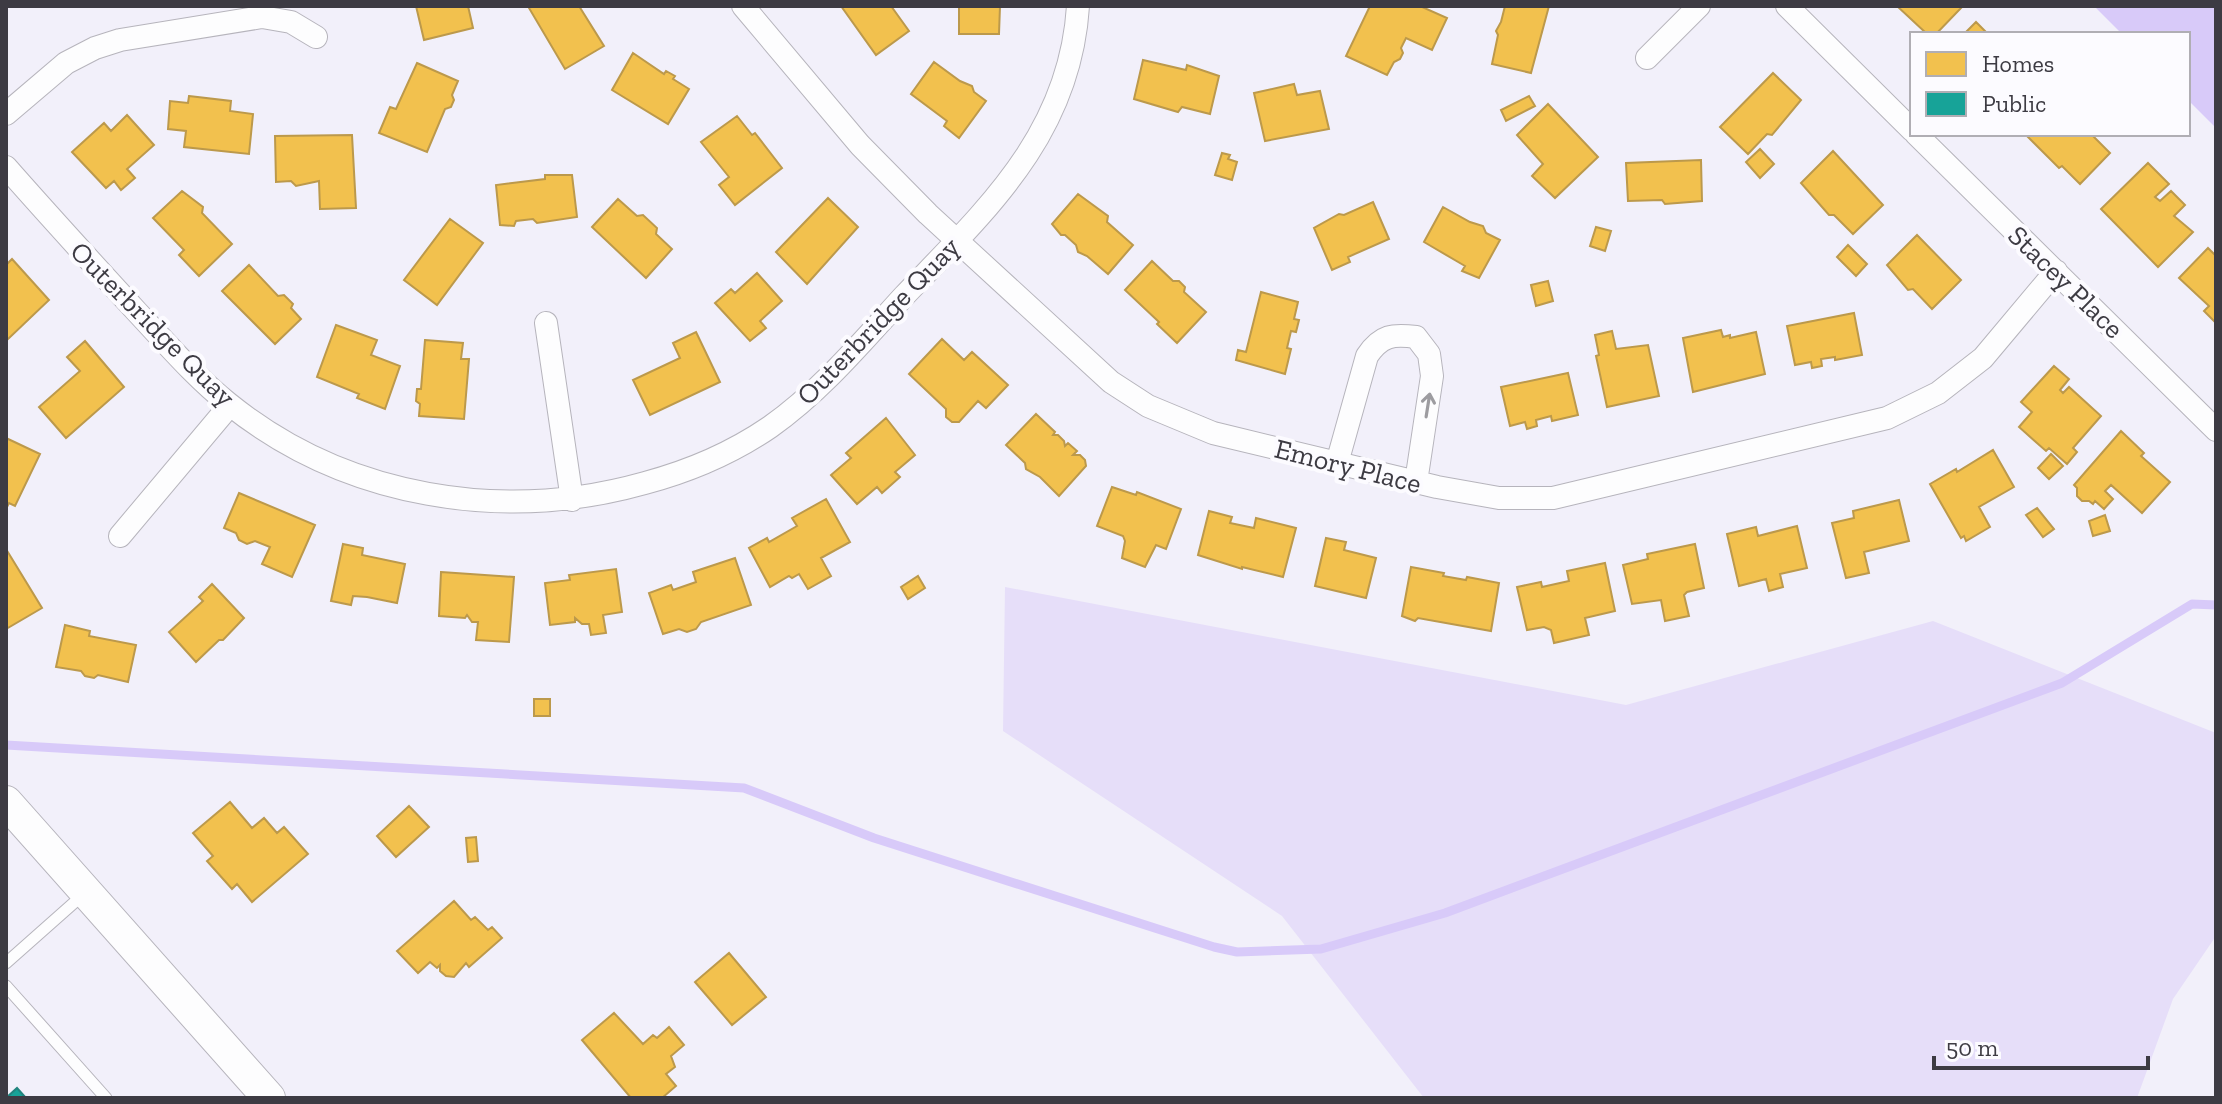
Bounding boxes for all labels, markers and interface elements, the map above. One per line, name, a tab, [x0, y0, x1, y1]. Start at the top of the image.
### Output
legend	[1910, 32, 2190, 136]
text: Homes	[1982, 49, 2054, 78]
text: Public	[1982, 89, 2046, 118]
street label: Stacey Place	[2001, 219, 2131, 345]
street label: Outerbridge Quay	[790, 230, 967, 412]
street label: Outerbridge Quay	[64, 235, 243, 414]
one-way arrow	[1421, 393, 1436, 418]
street label: Emory Place	[1271, 432, 1425, 500]
scale bar	[1934, 1020, 2148, 1070]
text: 50 m	[1946, 1033, 1999, 1062]

